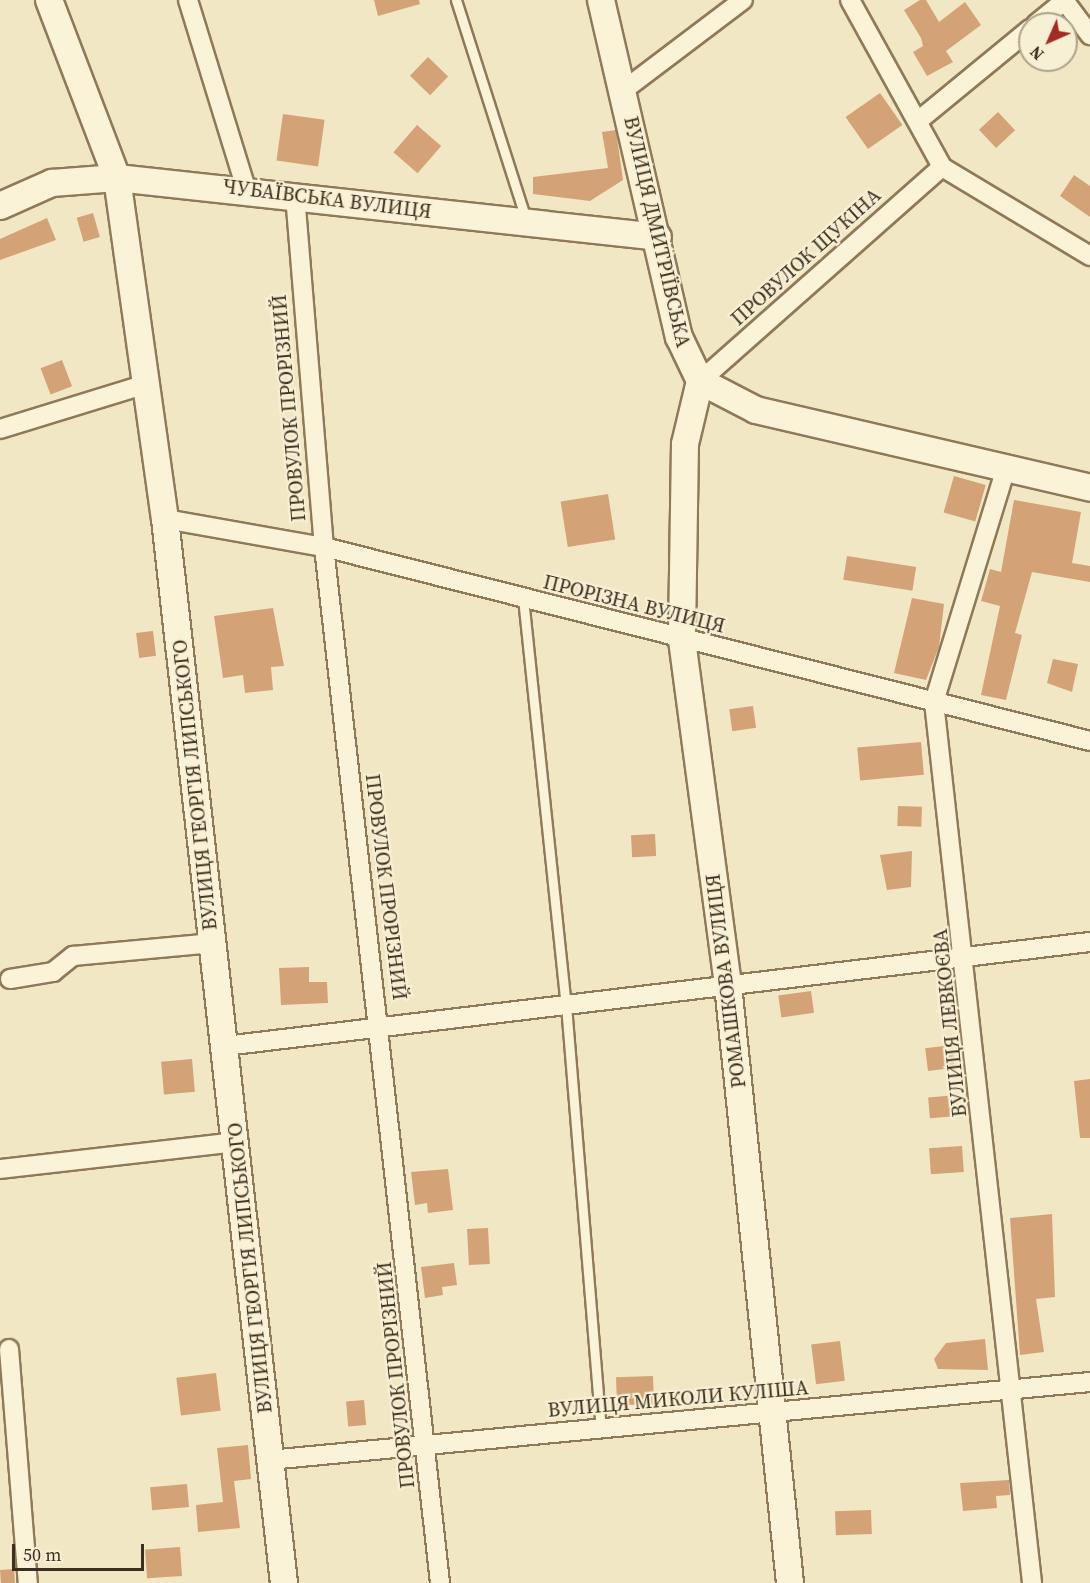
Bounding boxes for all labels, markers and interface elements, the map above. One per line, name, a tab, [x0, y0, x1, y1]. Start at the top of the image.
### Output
north arrow	[1018, 12, 1078, 72]
text: N	[1025, 41, 1049, 65]
street label: ВУЛИЦЯ ДМИТРІЇВСЬКА	[619, 114, 695, 350]
street label: ЧУБАЇВСЬКА ВУЛИЦЯ	[221, 174, 433, 224]
street label: ПРОВУЛОК ЩУКІНА	[726, 183, 886, 331]
street label: ПРОВУЛОК ПРОРІЗНИЙ	[267, 293, 311, 523]
street label: ПРОРІЗНА ВУЛИЦЯ	[541, 570, 727, 638]
street label: ВУЛИЦЯ ГЕОРГІЯ ЛИПСЬКОГО	[168, 638, 222, 932]
street label: ПРОВУЛОК ПРОРІЗНИЙ	[360, 772, 412, 1002]
street label: РОМАШКОВА ВУЛИЦЯ	[701, 873, 751, 1089]
street label: ВУЛИЦЯ ЛЕВКОЄВА	[928, 928, 972, 1118]
street label: ВУЛИЦЯ ГЕОРГІЯ ЛИПСЬКОГО	[223, 1121, 277, 1415]
street label: ПРОВУЛОК ПРОРІЗНИЙ	[372, 1260, 420, 1490]
street label: ВУЛИЦЯ МИКОЛИ КУЛІША	[547, 1376, 809, 1422]
scale bar	[15, 1532, 147, 1570]
text: 50 m	[23, 1542, 61, 1567]

